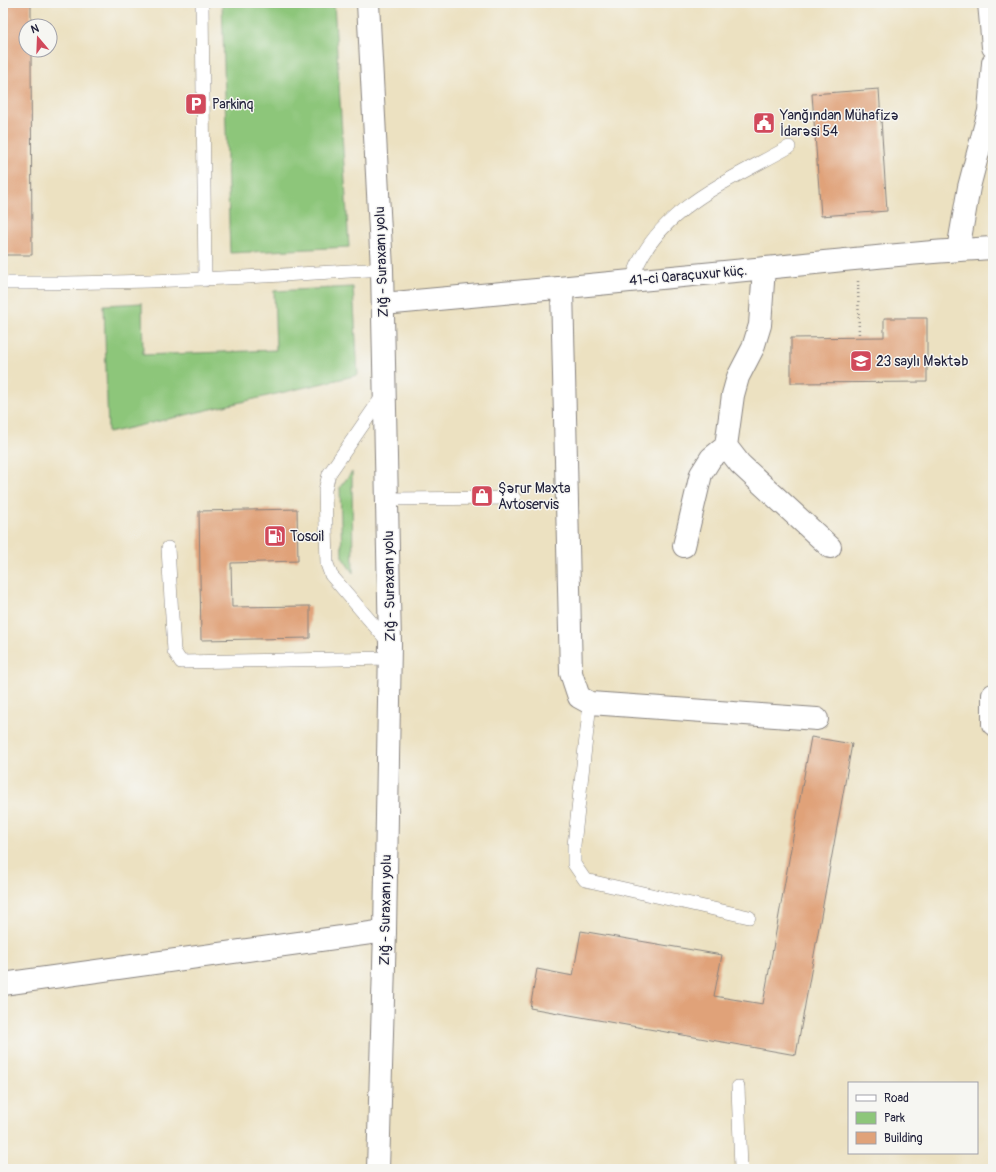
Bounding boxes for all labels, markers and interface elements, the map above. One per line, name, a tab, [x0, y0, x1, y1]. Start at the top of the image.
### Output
north arrow	[18, 18, 58, 58]
text: N	[29, 21, 41, 36]
parking icon: Parkinq	[183, 91, 209, 117]
place label: Parkinq	[212, 96, 254, 113]
place label: Yanğından Mühafizə İdarəsi 54	[779, 107, 899, 140]
public building icon: Yanğından Mühafizə İdarəsi 54	[751, 110, 777, 136]
street label: Zığ - Suraxanı yolu	[371, 206, 392, 318]
street label: 41-ci Qaraçuxur küç.	[628, 262, 748, 289]
school or university icon: 23 saylı Məktəb	[848, 348, 874, 374]
place label: 23 saylı Məktəb	[876, 353, 968, 370]
place label: Şərur Maxta Avtoservis	[498, 480, 571, 513]
shop icon: Şərur Maxta Avtoservis	[469, 483, 495, 509]
fuel station icon: Tosoil	[262, 523, 288, 549]
place label: Tosoil	[290, 528, 324, 545]
street label: Zığ - Suraxanı yolu	[380, 530, 399, 642]
street label: Zığ - Suraxanı yolu	[376, 854, 395, 966]
legend	[848, 1082, 978, 1154]
text: Road	[884, 1091, 909, 1106]
text: Park	[884, 1111, 905, 1126]
text: Building	[884, 1131, 923, 1146]

